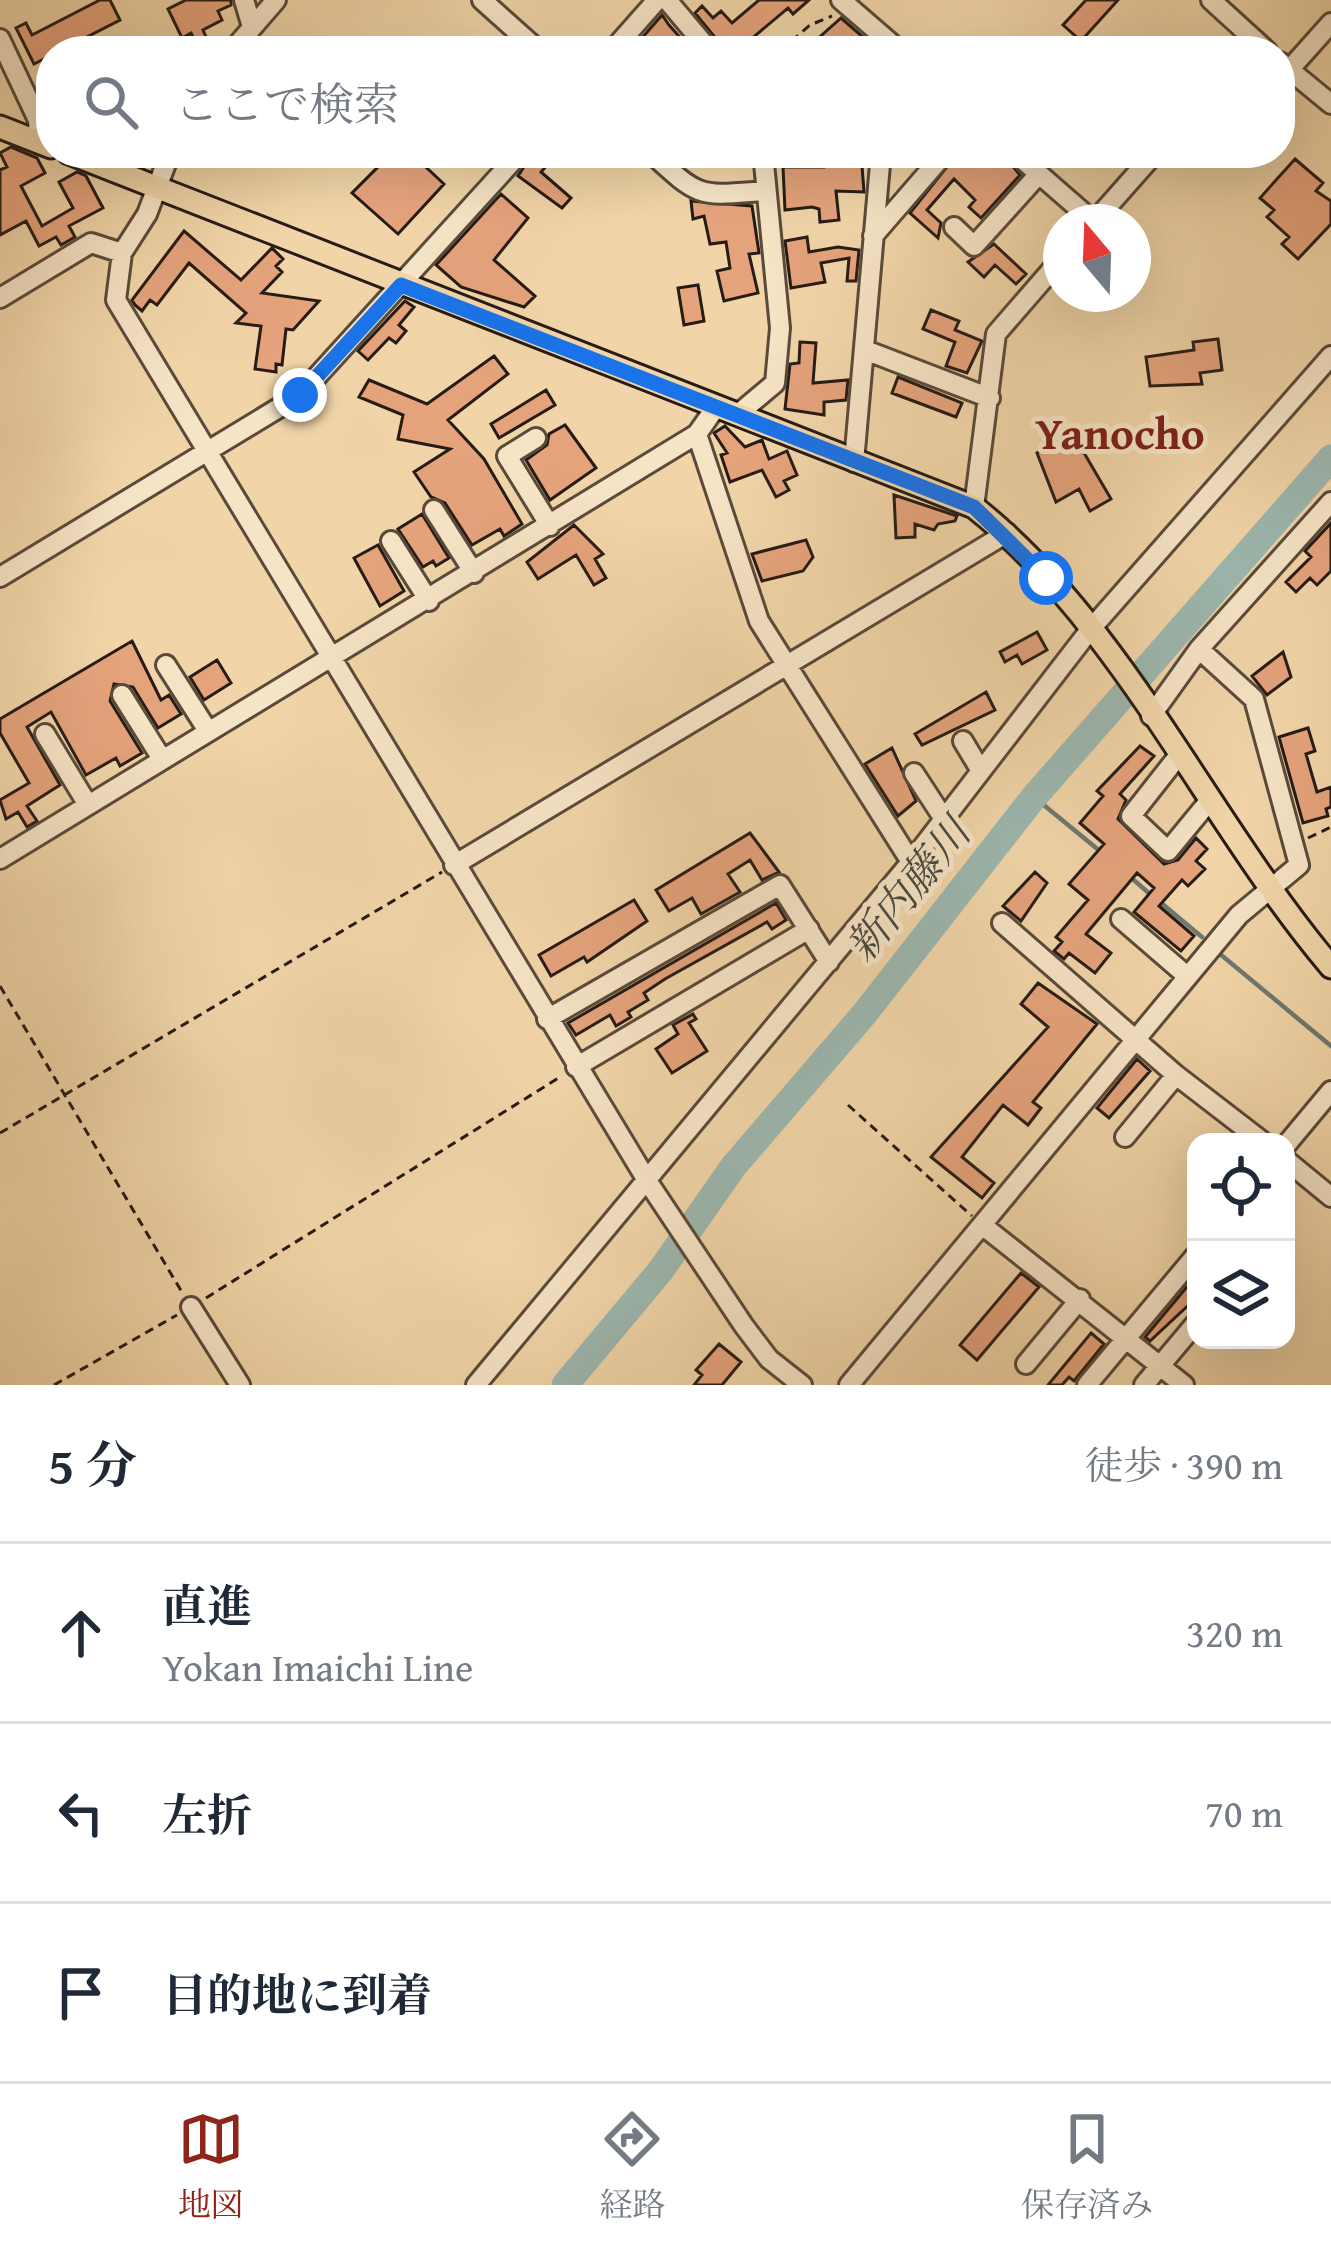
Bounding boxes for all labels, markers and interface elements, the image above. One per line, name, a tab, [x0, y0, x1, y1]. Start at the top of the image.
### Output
search box	[36, 36, 1295, 168]
icon: search	[78, 69, 144, 135]
text: ここで検索	[174, 71, 399, 136]
north arrow	[1043, 204, 1151, 312]
route end	[273, 368, 327, 422]
district label: Yanocho	[1035, 400, 1205, 465]
route start	[1019, 551, 1073, 605]
water label: 新内藤川	[830, 801, 986, 973]
map controls	[1187, 1133, 1295, 1349]
button: locate	[1187, 1133, 1295, 1241]
button: layers	[1187, 1241, 1295, 1349]
text: 5 分	[48, 1427, 137, 1502]
text: 徒歩 · 390 m	[1085, 1436, 1283, 1493]
text: 直進	[162, 1573, 252, 1638]
icon: ahead	[48, 1600, 114, 1666]
text: 320 m	[1186, 1604, 1283, 1661]
text: Yokan Imaichi Line	[162, 1638, 473, 1695]
icon: left	[48, 1780, 114, 1846]
text: 左折	[162, 1782, 252, 1847]
text: 70 m	[1205, 1784, 1283, 1841]
icon: arrive	[48, 1960, 114, 2026]
text: 目的地に到着	[162, 1962, 432, 2027]
tab: 地図	[178, 2106, 244, 2228]
tab: 経路	[599, 2106, 665, 2228]
tab: 保存済み	[1021, 2106, 1153, 2228]

